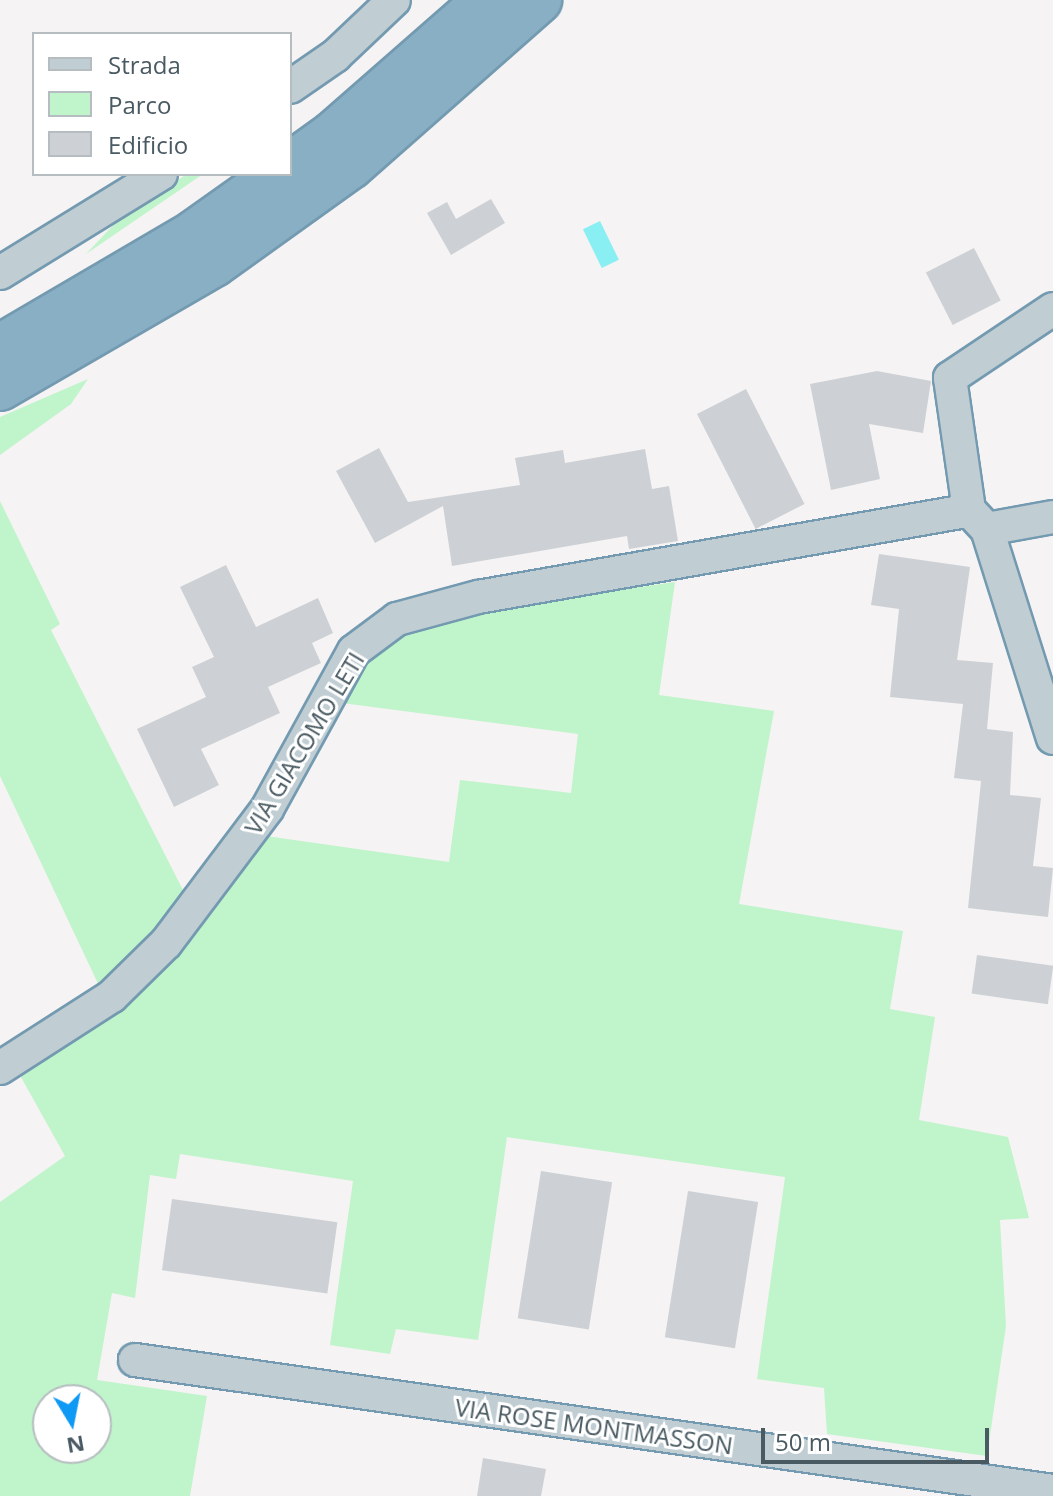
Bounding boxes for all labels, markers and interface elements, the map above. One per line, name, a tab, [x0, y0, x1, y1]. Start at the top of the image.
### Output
legend	[32, 32, 292, 176]
text: Strada	[108, 48, 181, 81]
text: Parco	[108, 88, 172, 121]
text: Edificio	[108, 128, 188, 161]
street label: VIA GIACOMO LETI	[238, 647, 370, 839]
north arrow	[32, 1384, 112, 1464]
street label: VIA ROSE MONTMASSON	[453, 1392, 735, 1460]
scale bar	[765, 1412, 993, 1462]
text: 50 m	[775, 1425, 831, 1458]
text: N	[64, 1429, 87, 1462]

